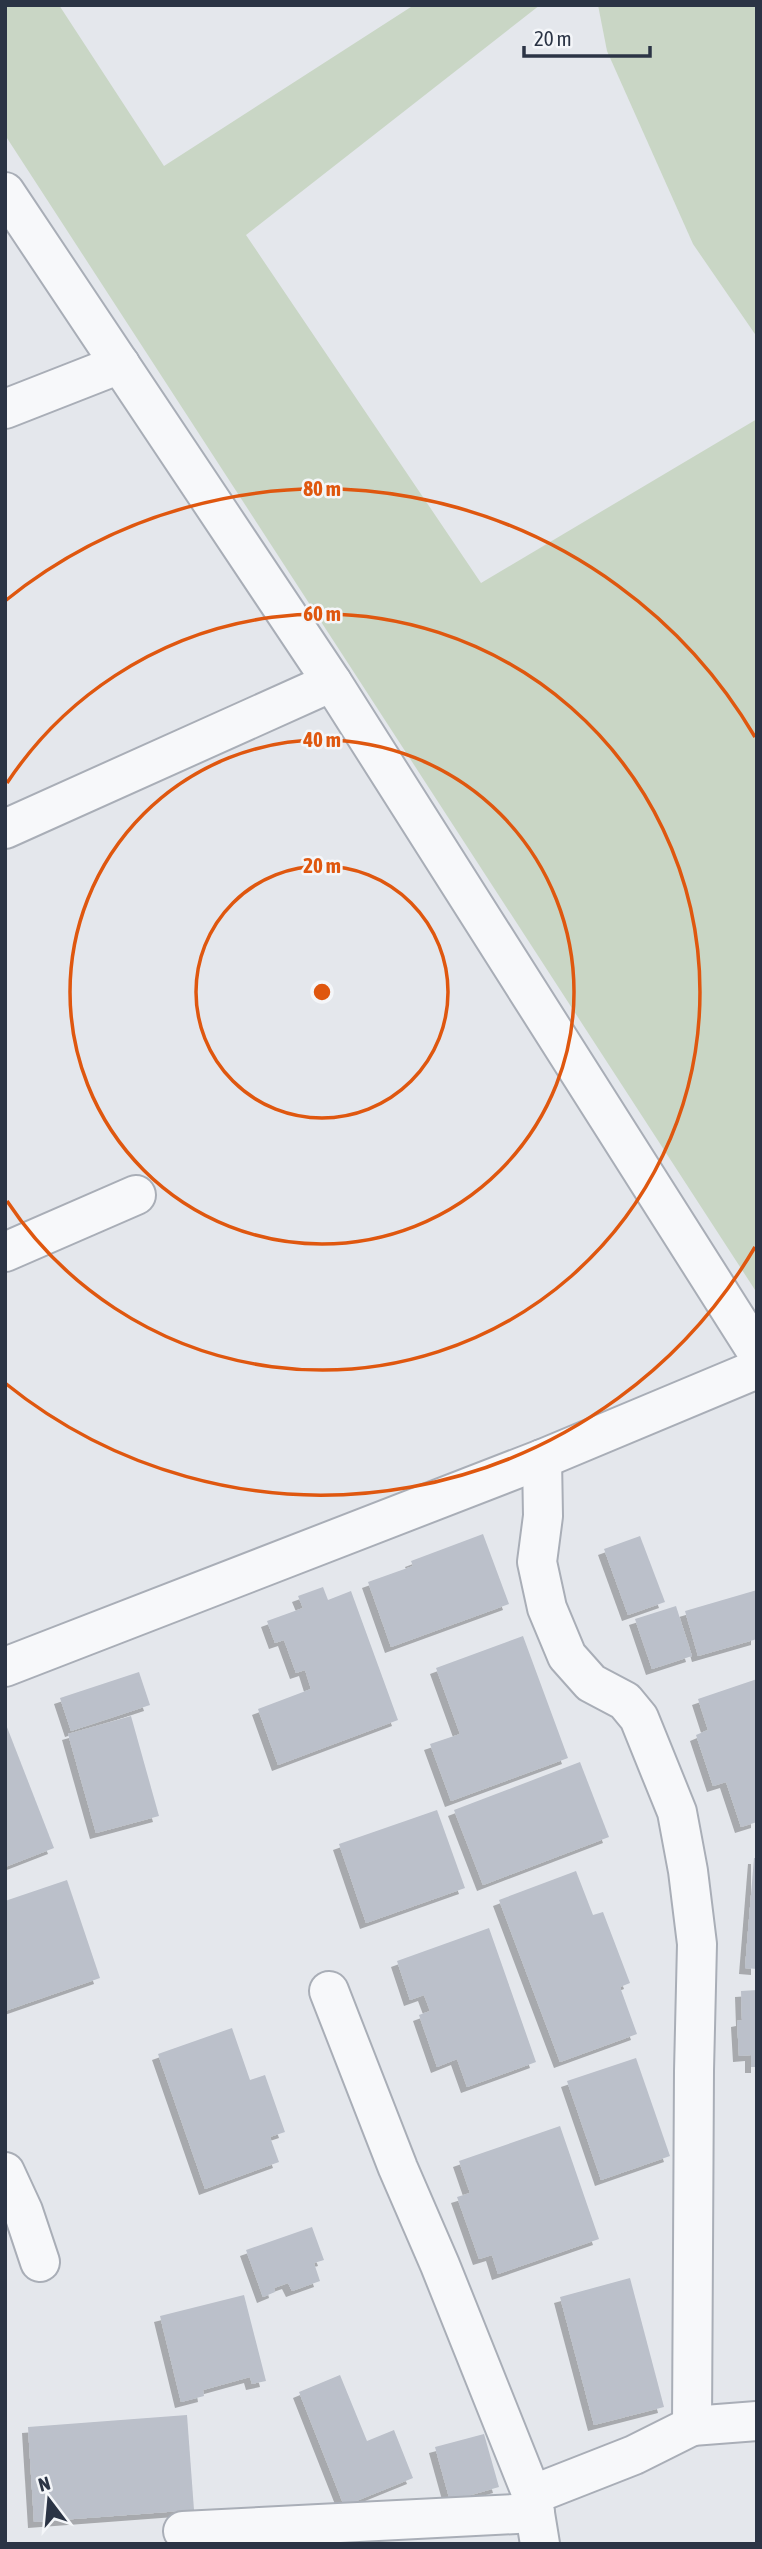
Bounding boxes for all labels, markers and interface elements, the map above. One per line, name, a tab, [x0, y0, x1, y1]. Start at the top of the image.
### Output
scale bar	[524, 14, 650, 58]
text: 20 m	[534, 26, 572, 50]
text: 80 m	[303, 476, 341, 500]
text: 60 m	[303, 601, 341, 625]
text: 40 m	[302, 727, 341, 751]
text: 20 m	[303, 853, 341, 877]
centre of rings	[310, 980, 334, 1004]
north arrow	[14, 2465, 84, 2535]
text: N	[36, 2472, 53, 2496]

